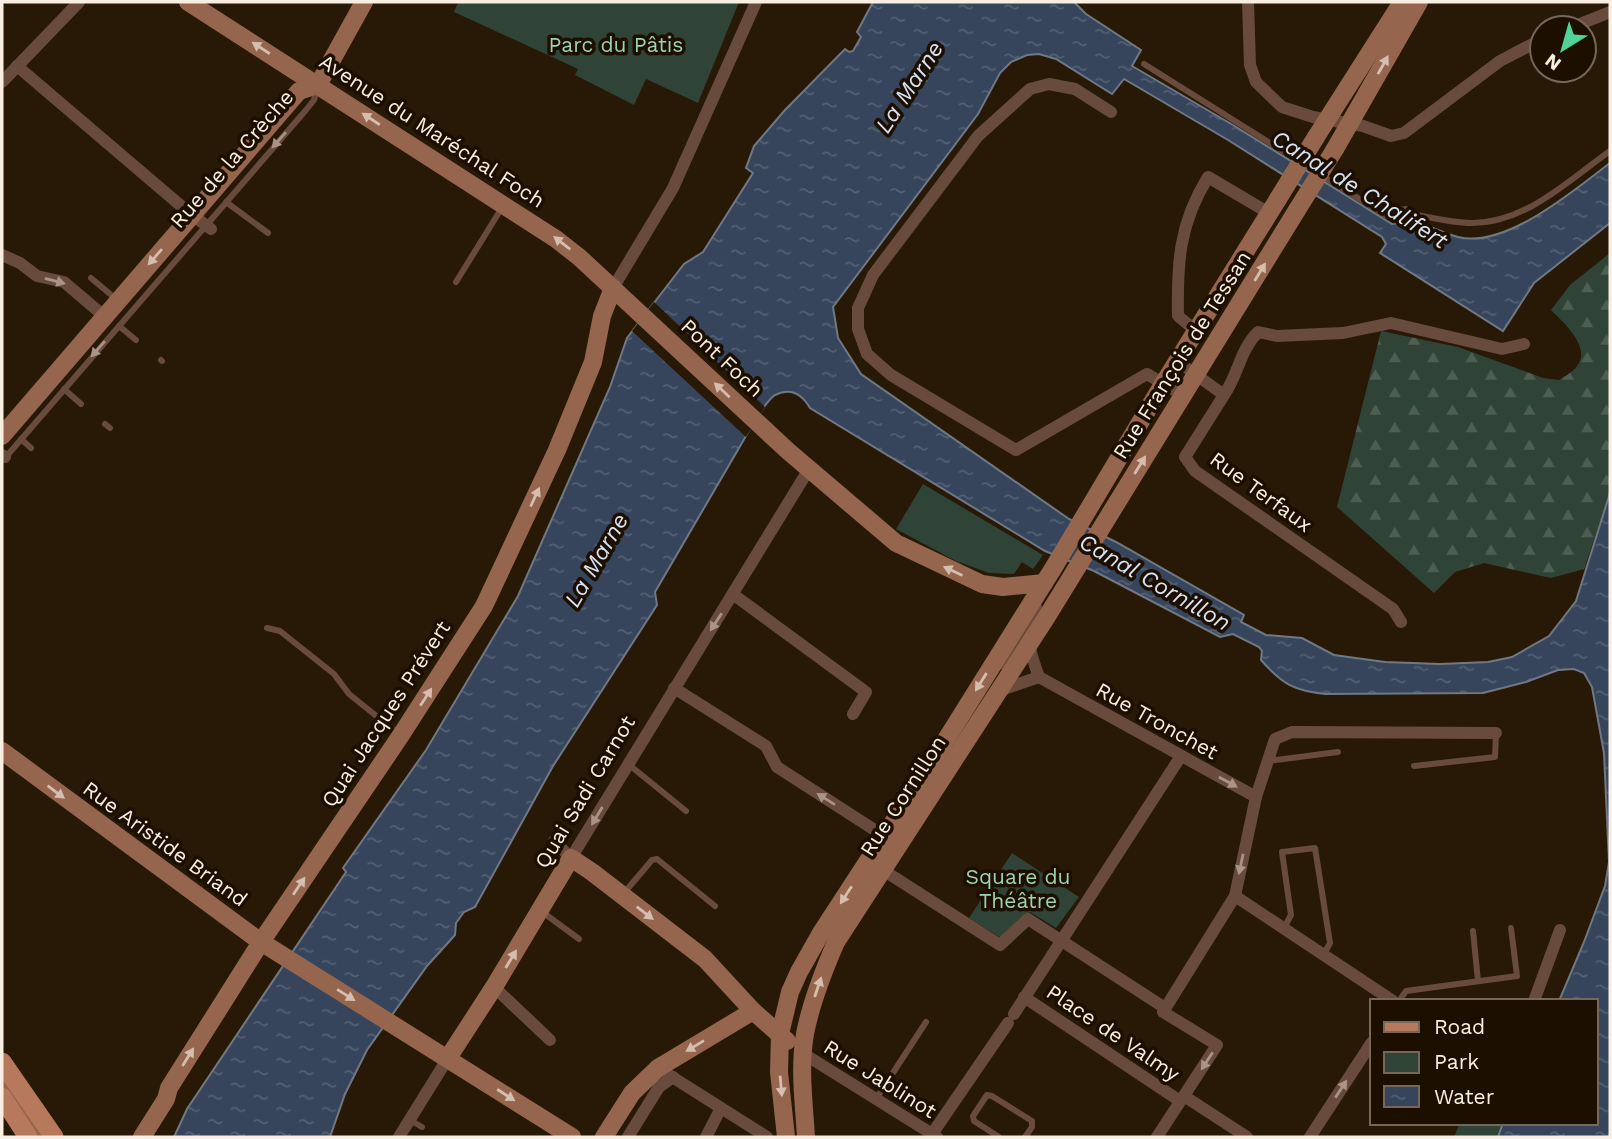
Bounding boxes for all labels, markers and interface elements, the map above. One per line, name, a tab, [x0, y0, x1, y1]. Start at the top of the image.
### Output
north arrow	[1528, 14, 1598, 84]
park label: Parc du Pâtis	[549, 32, 683, 57]
water label: La Marne	[870, 36, 949, 138]
one-way arrow	[251, 42, 271, 55]
street label: Avenue du Maréchal Foch	[315, 48, 549, 213]
text: N	[1541, 49, 1566, 76]
one-way arrow	[1377, 56, 1389, 75]
street label: Rue de la Crèche	[165, 84, 298, 233]
one-way arrow	[361, 113, 381, 126]
water label: Canal de Chalifert	[1267, 124, 1453, 255]
one-way arrow	[271, 131, 287, 149]
one-way arrow	[553, 236, 571, 251]
street label: Rue François de Tessan	[1107, 246, 1256, 463]
one-way arrow	[148, 248, 163, 265]
one-way arrow	[1254, 262, 1267, 281]
one-way arrow	[45, 276, 67, 287]
street label: Pont Foch	[676, 313, 769, 402]
one-way arrow	[91, 341, 106, 358]
one-way arrow	[714, 382, 731, 398]
street label: Rue Terfaux	[1205, 446, 1317, 537]
one-way arrow	[1134, 455, 1147, 475]
one-way arrow	[530, 487, 541, 508]
water label: La Marne	[559, 509, 634, 612]
water label: Canal Cornillon	[1074, 528, 1235, 637]
one-way arrow	[942, 565, 963, 576]
one-way arrow	[710, 613, 723, 632]
street label: Quai Jacques Prévert	[316, 616, 455, 812]
one-way arrow	[975, 673, 988, 692]
street label: Rue Tronchet	[1092, 677, 1223, 765]
one-way arrow	[419, 687, 432, 706]
street label: Quai Sadi Carnot	[529, 711, 640, 873]
street label: Rue Cornillon	[854, 731, 951, 861]
street label: Rue Aristide Briand	[78, 776, 252, 912]
one-way arrow	[1218, 776, 1237, 788]
one-way arrow	[47, 785, 66, 799]
one-way arrow	[817, 793, 836, 806]
one-way arrow	[591, 806, 603, 825]
one-way arrow	[1236, 853, 1247, 875]
park label: Square du Théâtre	[965, 864, 1071, 913]
one-way arrow	[292, 876, 305, 895]
one-way arrow	[839, 885, 852, 904]
one-way arrow	[636, 905, 654, 920]
one-way arrow	[505, 949, 517, 968]
one-way arrow	[813, 977, 824, 998]
street label: Place de Valmy	[1042, 979, 1185, 1086]
one-way arrow	[336, 989, 355, 1002]
legend	[1370, 999, 1598, 1125]
text: Road	[1434, 1014, 1485, 1039]
street label: Rue Jablinot	[819, 1034, 941, 1123]
one-way arrow	[685, 1040, 704, 1052]
one-way arrow	[182, 1048, 195, 1067]
text: Park	[1434, 1049, 1479, 1074]
one-way arrow	[1200, 1052, 1213, 1071]
one-way arrow	[775, 1075, 786, 1097]
one-way arrow	[1335, 1080, 1348, 1099]
text: Water	[1434, 1084, 1495, 1109]
one-way arrow	[496, 1088, 515, 1101]

